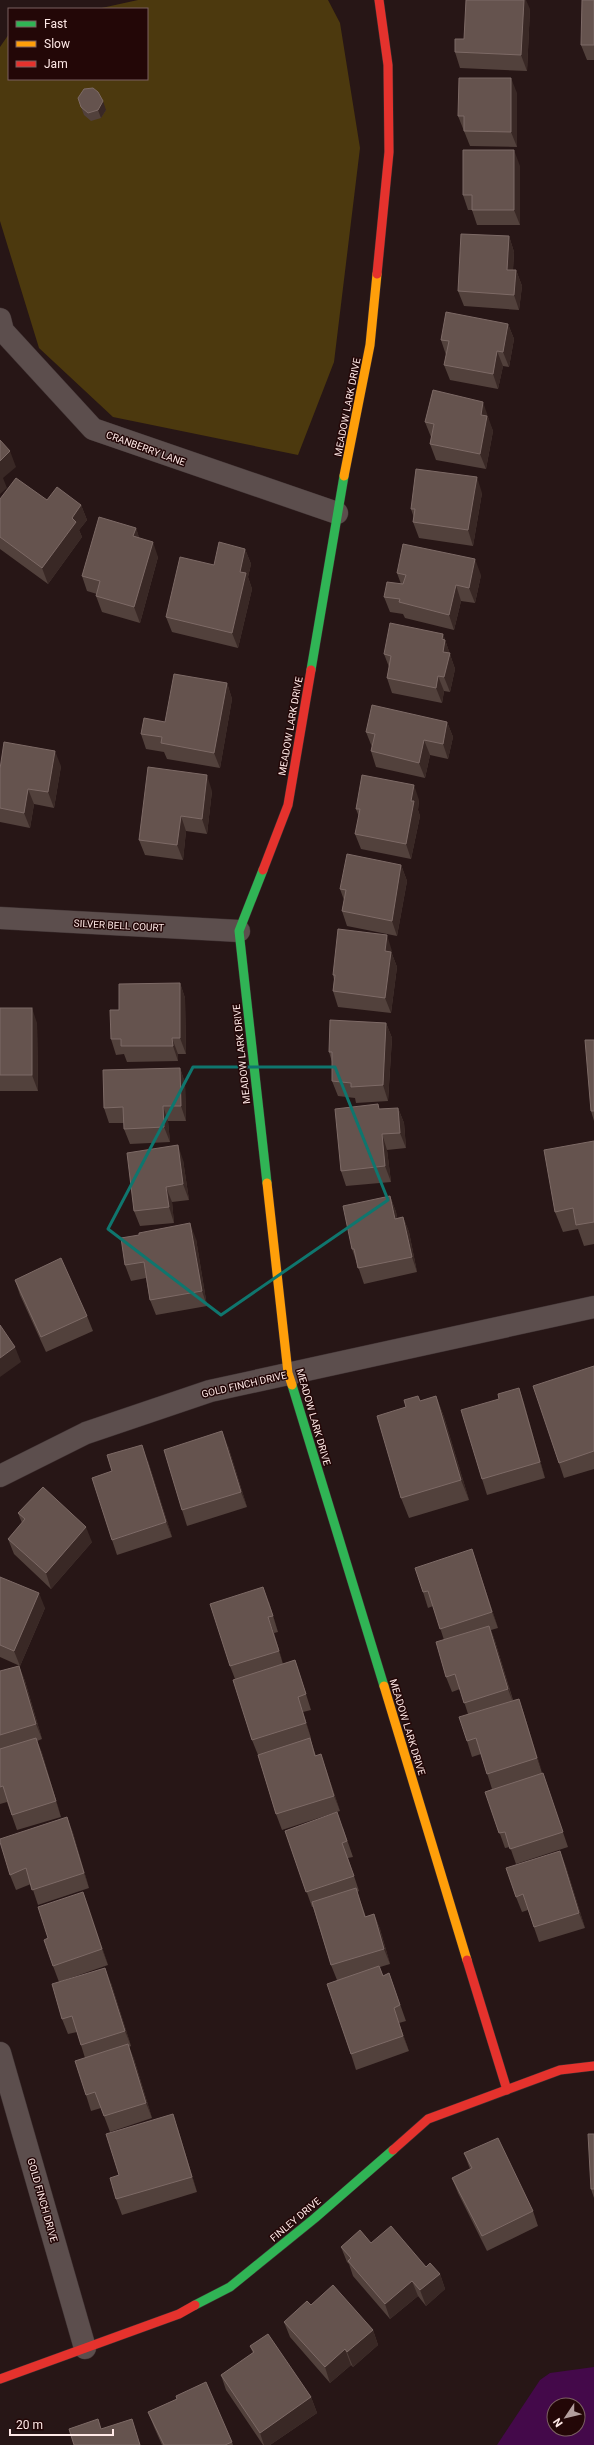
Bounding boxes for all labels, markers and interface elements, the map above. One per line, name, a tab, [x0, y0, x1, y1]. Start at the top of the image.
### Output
legend	[8, 8, 148, 80]
text: Fast	[44, 17, 67, 31]
text: Slow	[44, 37, 70, 51]
text: Jam	[44, 57, 68, 71]
street label: MEADOW LARK DRIVE	[333, 357, 363, 457]
street label: CRANBERRY LANE	[105, 429, 187, 468]
street label: MEADOW LARK DRIVE	[276, 676, 305, 776]
street label: SILVER BELL COURT	[73, 918, 165, 933]
street label: MEADOW LARK DRIVE	[231, 1003, 252, 1104]
street label: MEADOW LARK DRIVE	[294, 1367, 333, 1467]
street label: GOLD FINCH DRIVE	[200, 1369, 288, 1400]
street label: MEADOW LARK DRIVE	[388, 1678, 428, 1777]
street label: GOLD FINCH DRIVE	[25, 2157, 60, 2244]
street label: FINLEY DRIVE	[268, 2195, 323, 2244]
north arrow	[546, 2397, 586, 2437]
scale bar	[10, 2411, 113, 2437]
text: N	[551, 2415, 566, 2429]
text: 20 m	[16, 2418, 43, 2432]

